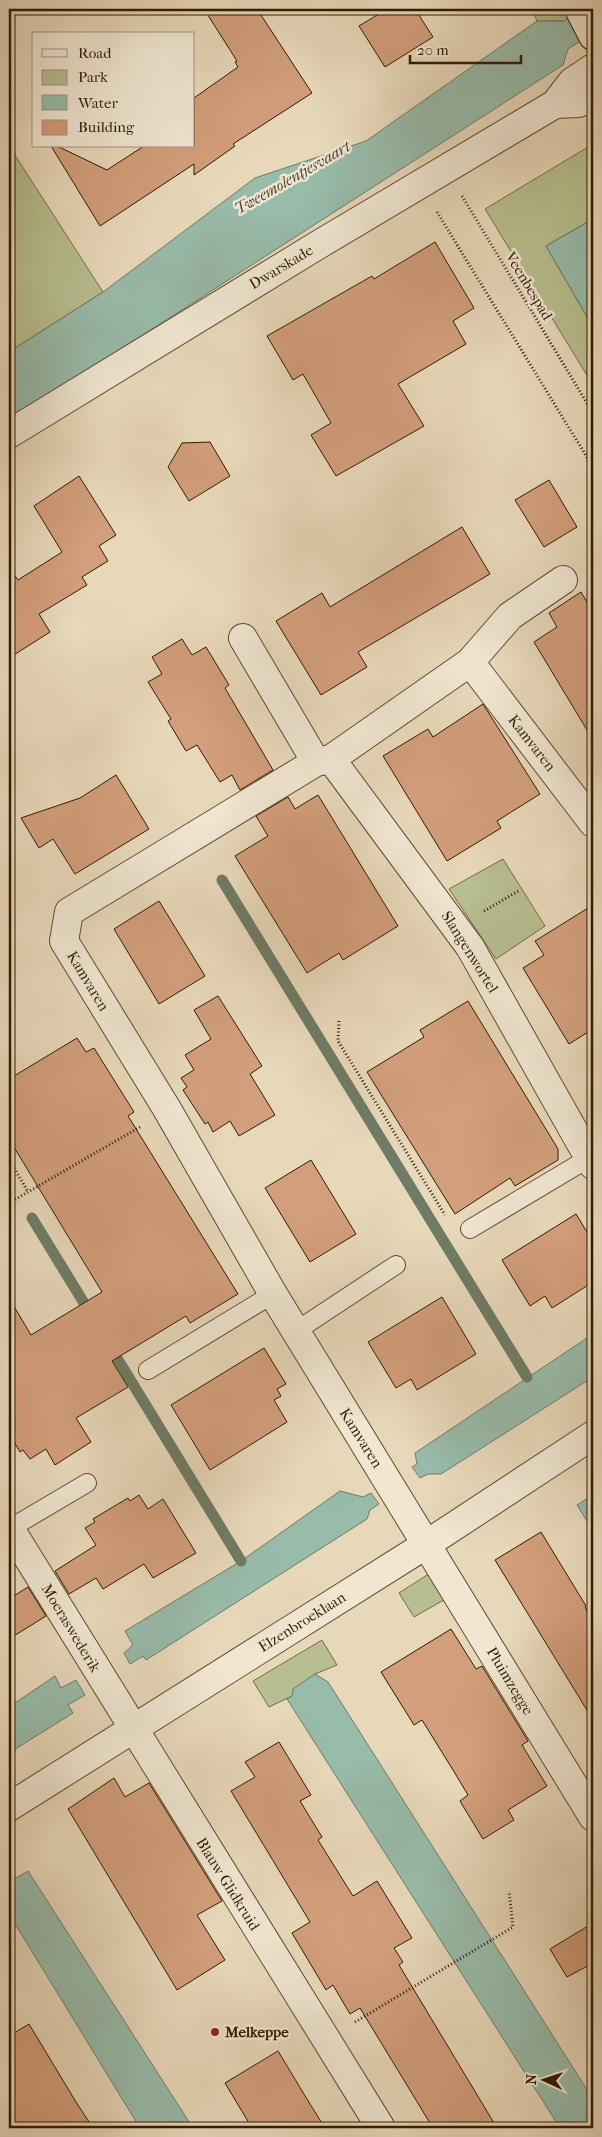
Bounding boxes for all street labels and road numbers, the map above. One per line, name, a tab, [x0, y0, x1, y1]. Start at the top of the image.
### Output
street label: Dwarskade	[246, 241, 317, 293]
street label: Veenbespad	[501, 248, 557, 324]
street label: Kamvaren	[504, 711, 560, 775]
street label: Slangenwortel	[438, 908, 502, 996]
street label: Kamvaren	[63, 948, 113, 1015]
street label: Kamvaren	[336, 1405, 387, 1471]
street label: Moeraswederik	[38, 1581, 105, 1676]
street label: Elzenbroeklaan	[255, 1588, 349, 1656]
street label: Pluimzegge	[483, 1644, 538, 1719]
street label: Blauw Glidkruid	[192, 1834, 264, 1934]

